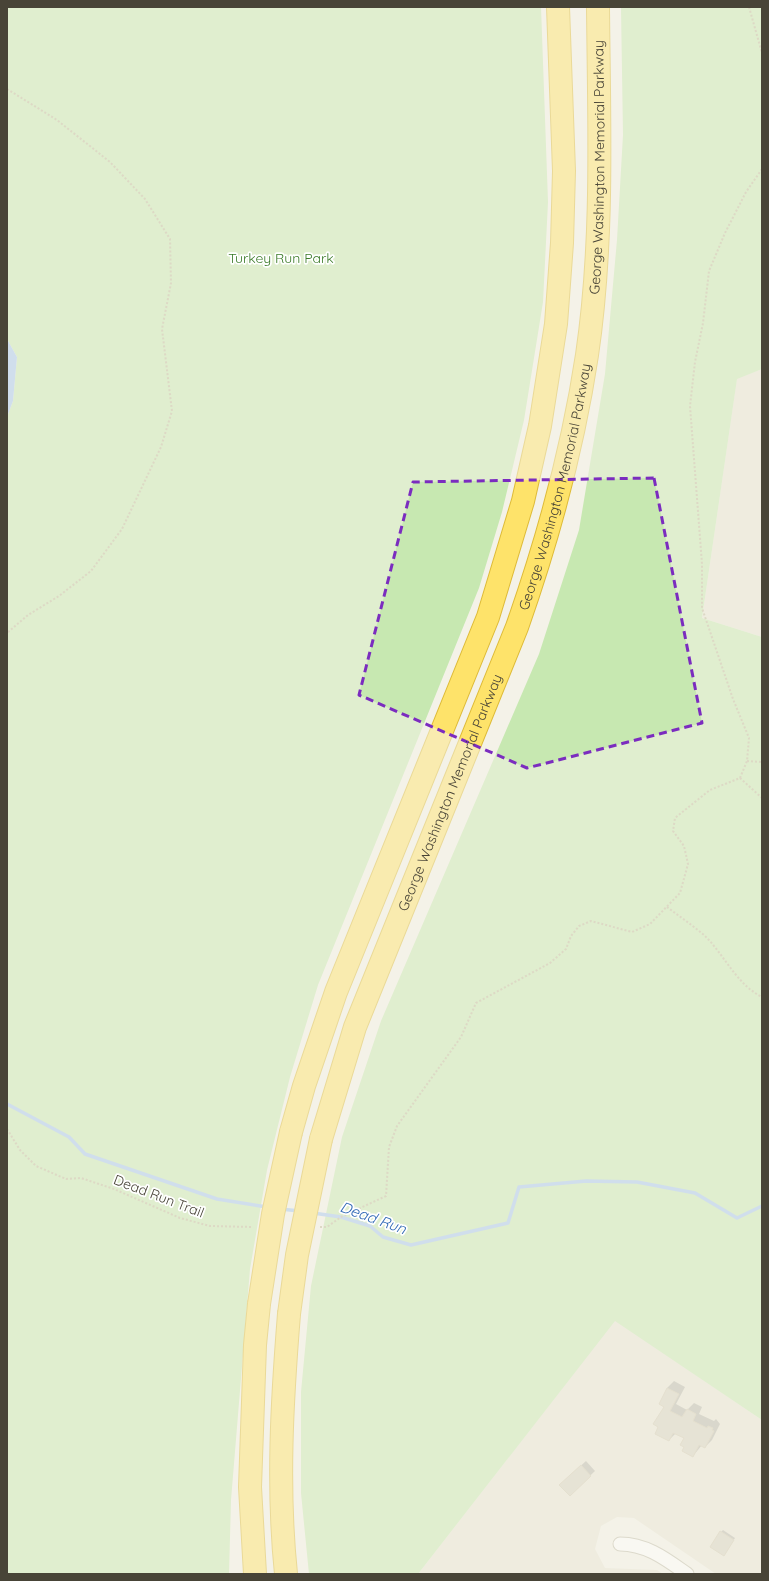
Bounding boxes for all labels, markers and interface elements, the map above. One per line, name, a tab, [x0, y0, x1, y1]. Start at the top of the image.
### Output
street label: George Washington Memorial Parkway	[585, 40, 608, 295]
park label: Turkey Run Park	[228, 249, 334, 267]
street label: George Washington Memorial Parkway	[514, 362, 595, 613]
street label: George Washington Memorial Parkway	[394, 671, 506, 914]
street label: Dead Run Trail	[111, 1170, 207, 1222]
water label: Dead Run	[338, 1197, 409, 1238]

